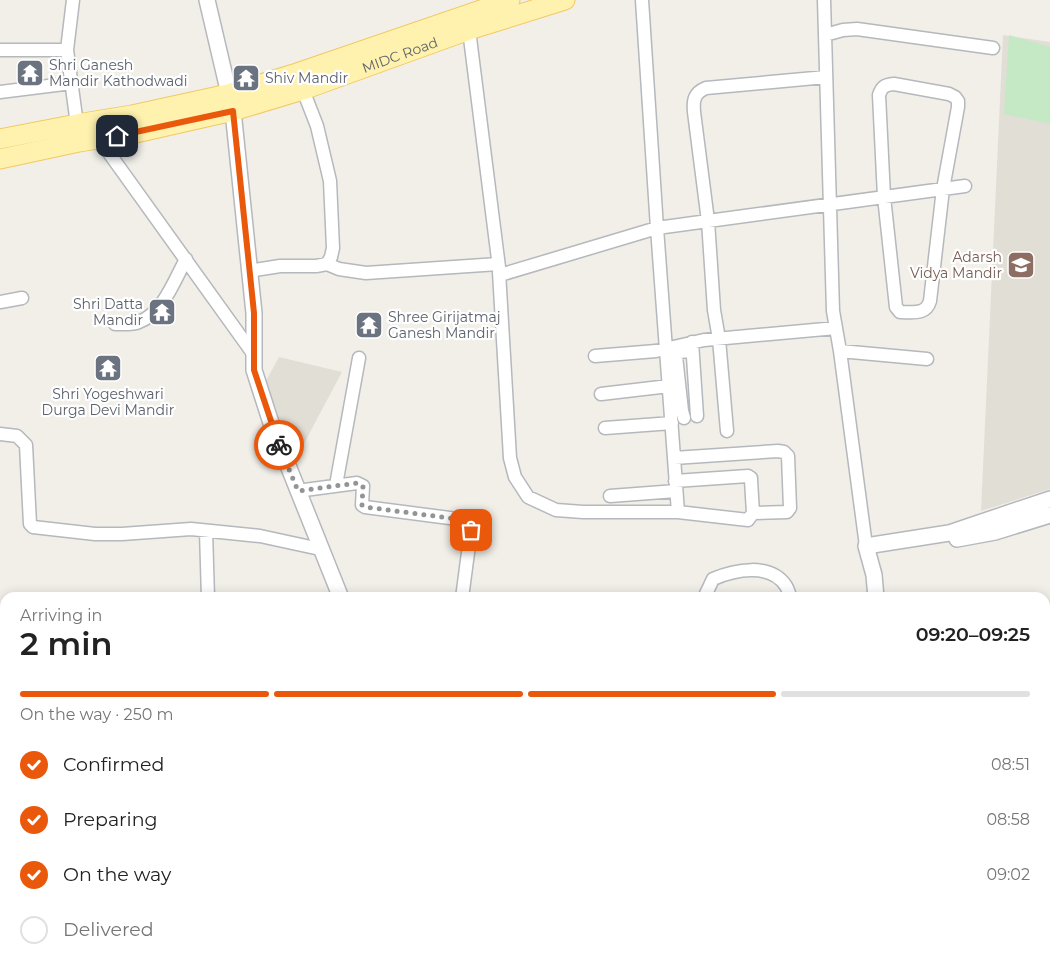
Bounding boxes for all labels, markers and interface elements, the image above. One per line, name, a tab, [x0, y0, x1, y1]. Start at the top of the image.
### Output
street label: MIDC Road	[359, 33, 440, 77]
place label: Shri Ganesh Mandir Kathodwadi	[49, 56, 188, 90]
temple icon: Shri Ganesh Mandir Kathodwadi	[15, 58, 45, 88]
temple icon: Shiv Mandir	[231, 63, 261, 93]
place label: Shiv Mandir	[265, 69, 348, 87]
pin	[96, 115, 138, 157]
icon: home	[103, 122, 131, 150]
place label: Adarsh Vidya Mandir	[910, 248, 1002, 282]
school or university icon: Adarsh Vidya Mandir	[1006, 250, 1036, 280]
place label: Shri Datta Mandir	[73, 295, 143, 329]
temple icon: Shri Datta Mandir	[147, 297, 177, 327]
place label: Shree Girijatmaj Ganesh Mandir	[388, 308, 501, 342]
temple icon: Shree Girijatmaj Ganesh Mandir	[354, 310, 384, 340]
temple icon: Shri Yogeshwari Durga Devi Mandir	[93, 353, 123, 383]
place label: Shri Yogeshwari Durga Devi Mandir	[42, 385, 175, 419]
courier	[254, 420, 304, 470]
icon: bike	[265, 431, 293, 459]
pin	[450, 509, 492, 551]
icon: bag	[457, 516, 485, 544]
text: Arriving in	[20, 606, 102, 625]
text: 09:20–09:25	[916, 623, 1030, 646]
text: 2 min	[20, 624, 112, 663]
text: On the way · 250 m	[20, 705, 173, 724]
icon: check	[20, 751, 48, 779]
text: Confirmed	[63, 753, 164, 776]
text: 08:51	[991, 755, 1030, 774]
icon: check	[20, 806, 48, 834]
text: Preparing	[63, 808, 158, 831]
text: 08:58	[987, 810, 1030, 829]
icon: check	[20, 861, 48, 889]
text: On the way	[63, 863, 171, 886]
text: 09:02	[987, 865, 1030, 884]
text: Delivered	[63, 918, 154, 941]

